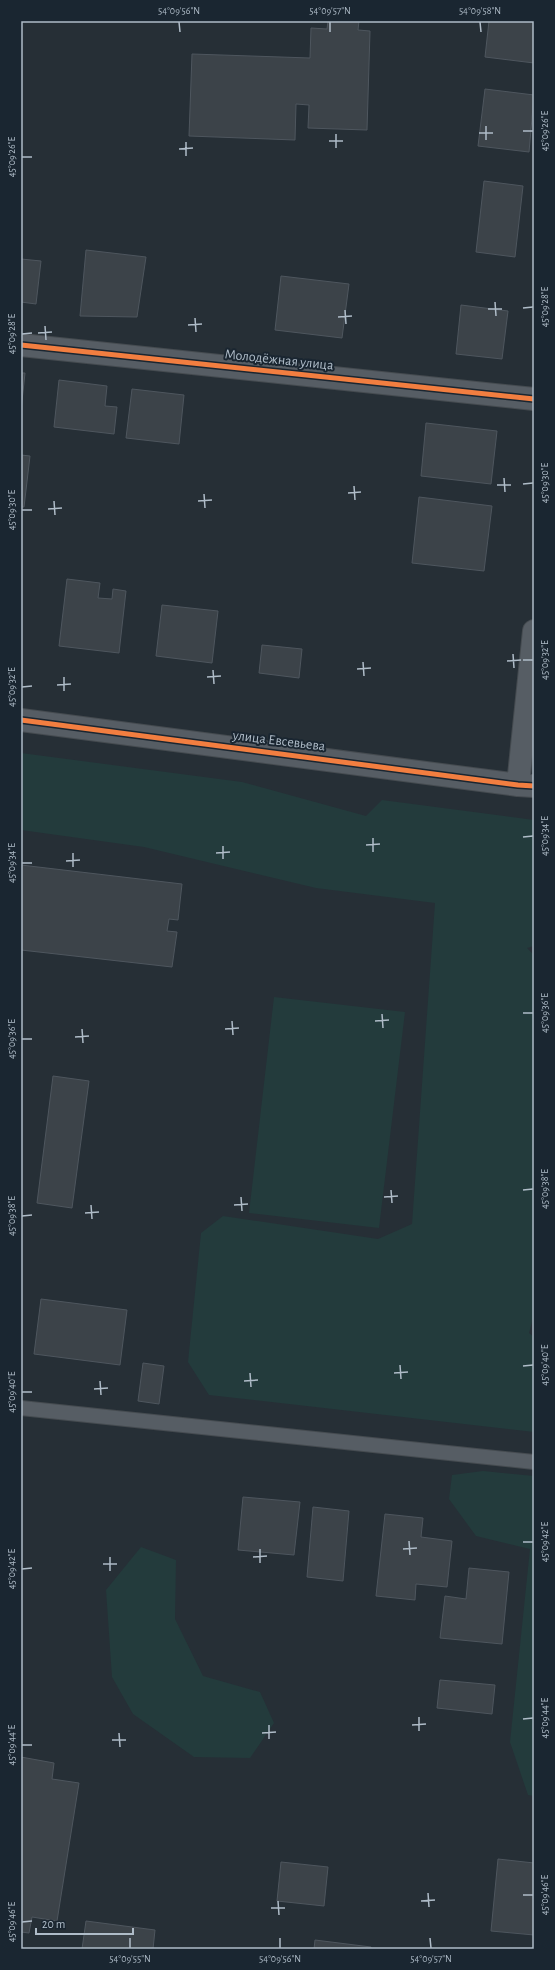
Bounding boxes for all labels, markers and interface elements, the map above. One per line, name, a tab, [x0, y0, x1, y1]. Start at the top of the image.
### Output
text: 54°09'56"N	[158, 6, 200, 16]
text: 54°09'57"N	[309, 6, 351, 16]
text: 54°09'58"N	[459, 6, 501, 16]
text: 45°09'26"E	[540, 111, 550, 151]
text: 45°09'26"E	[7, 137, 17, 177]
text: 45°09'28"E	[540, 287, 550, 327]
text: 45°09'28"E	[7, 314, 17, 354]
street label: Молодёжная улица	[224, 347, 335, 373]
text: 45°09'30"E	[540, 463, 550, 503]
text: 45°09'30"E	[7, 490, 17, 530]
text: 45°09'32"E	[540, 640, 550, 680]
text: 45°09'32"E	[7, 667, 17, 707]
street label: улица Евсевьева	[231, 728, 327, 754]
text: 45°09'34"E	[540, 816, 550, 856]
text: 45°09'34"E	[7, 843, 17, 883]
text: 45°09'36"E	[540, 993, 550, 1033]
text: 45°09'36"E	[7, 1019, 17, 1059]
text: 45°09'38"E	[540, 1169, 550, 1209]
text: 45°09'38"E	[7, 1196, 17, 1236]
text: 45°09'40"E	[540, 1344, 550, 1386]
text: 45°09'40"E	[7, 1371, 17, 1413]
text: 45°09'42"E	[540, 1522, 550, 1562]
text: 45°09'42"E	[7, 1549, 17, 1589]
text: 45°09'44"E	[540, 1697, 550, 1738]
text: 45°09'44"E	[7, 1724, 17, 1765]
text: 45°09'46"E	[540, 1874, 550, 1915]
text: 45°09'46"E	[7, 1901, 17, 1942]
scale bar	[36, 1910, 133, 1936]
text: 20 m	[42, 1918, 65, 1930]
text: 54°09'55"N	[109, 1954, 151, 1964]
text: 54°09'56"N	[259, 1954, 301, 1964]
text: 54°09'57"N	[410, 1954, 452, 1964]

